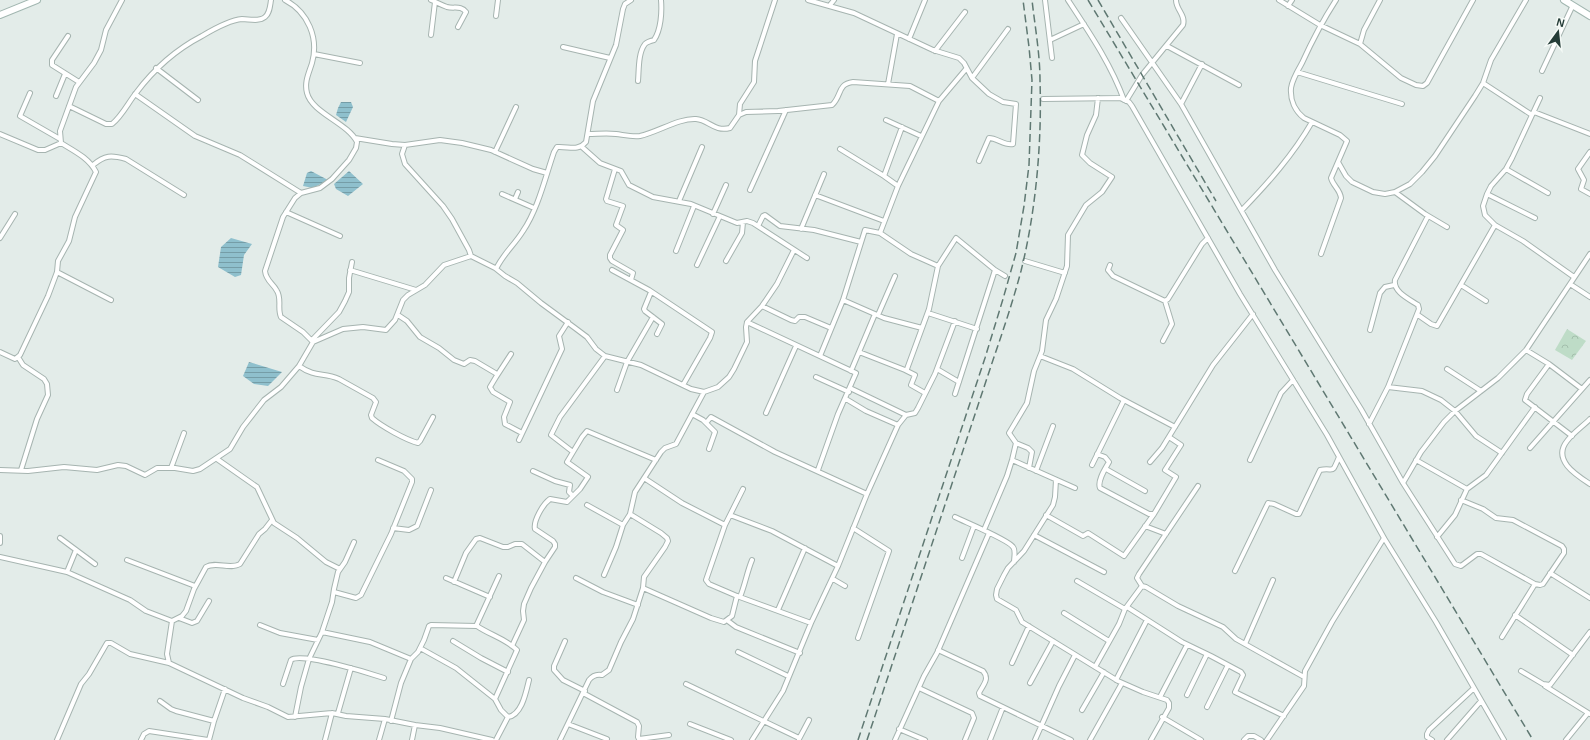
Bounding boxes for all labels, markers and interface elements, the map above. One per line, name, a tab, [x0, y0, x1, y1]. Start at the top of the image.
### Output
north arrow	[1538, 12, 1578, 52]
text: N	[1555, 16, 1566, 29]

